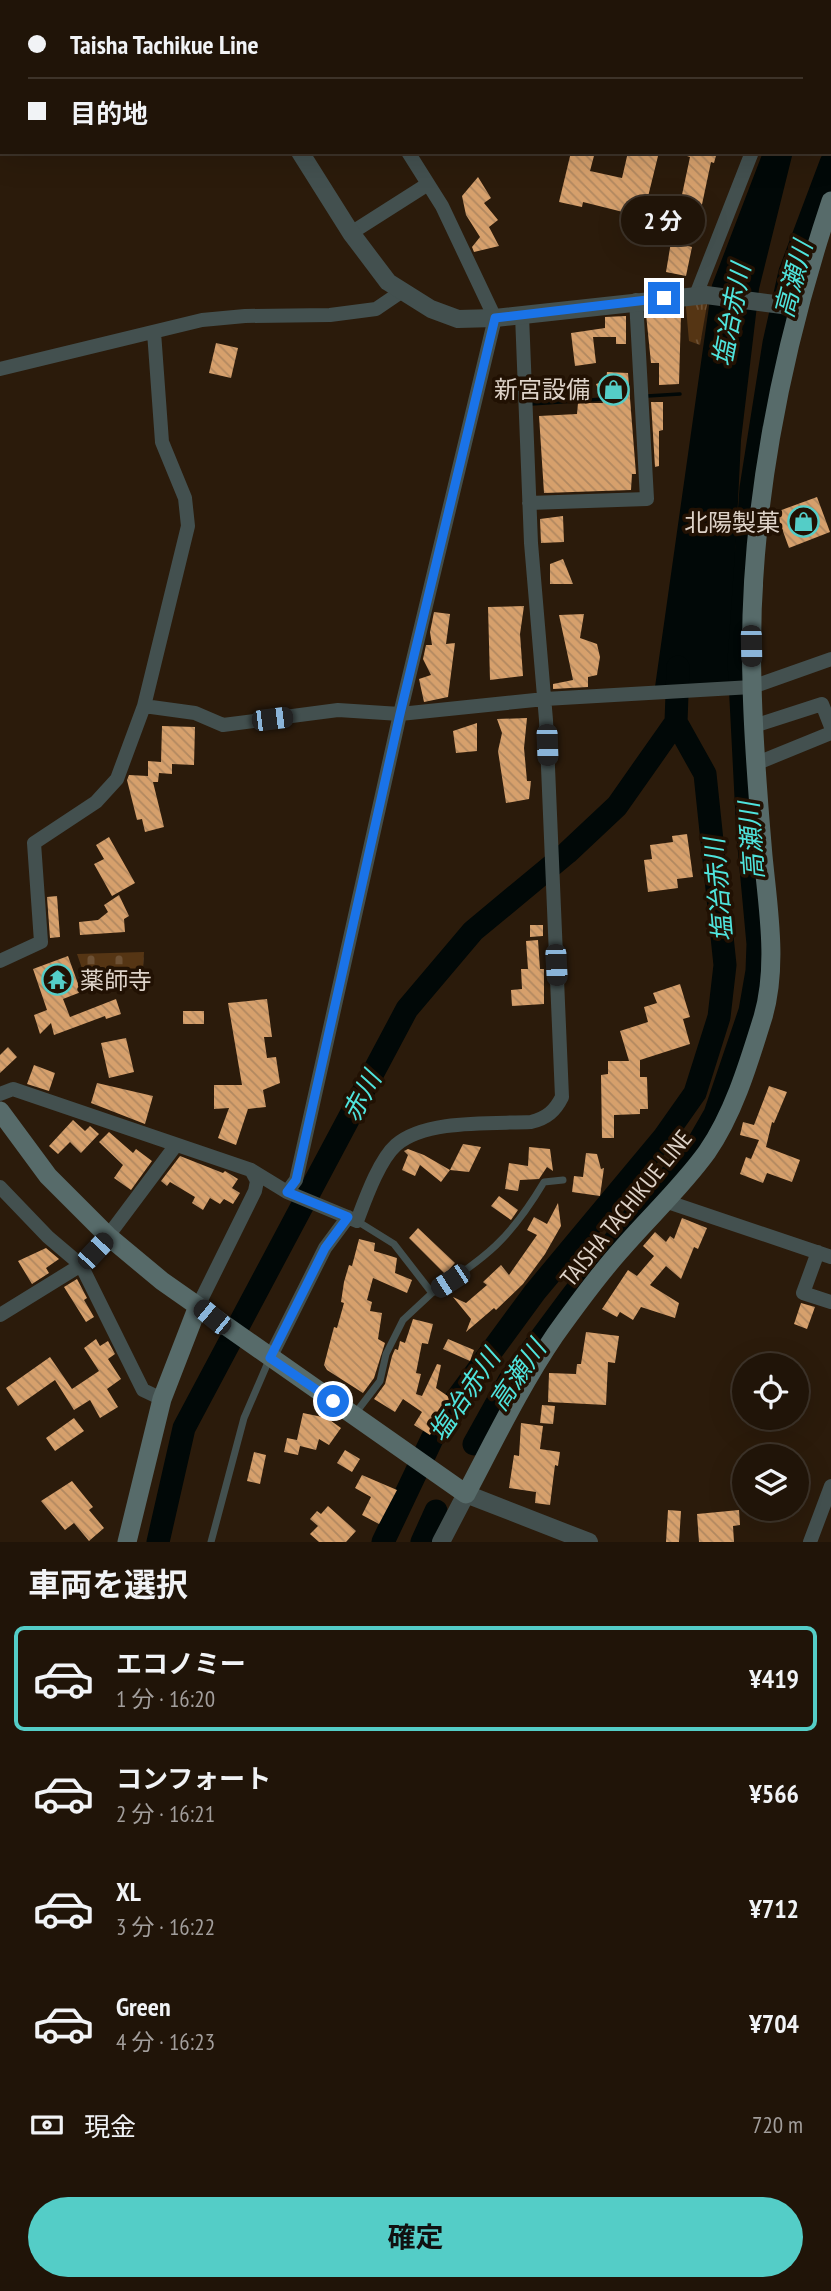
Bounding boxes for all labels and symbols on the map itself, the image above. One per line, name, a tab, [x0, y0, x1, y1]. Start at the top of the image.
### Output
callout: 2 分	[622, 196, 706, 246]
water label: 高瀬川	[767, 234, 820, 321]
water label: 塩冶赤川	[705, 258, 758, 369]
route end	[648, 282, 680, 314]
shop icon: 新宮設備	[596, 372, 630, 406]
place label: 新宮設備	[494, 374, 590, 405]
shop icon: 北陽製菓	[786, 505, 820, 539]
place label: 北陽製菓	[684, 507, 780, 538]
car	[741, 625, 762, 667]
car	[250, 706, 295, 732]
car	[536, 724, 559, 766]
water label: 高瀬川	[732, 798, 770, 881]
water label: 塩冶赤川	[697, 834, 739, 943]
car	[545, 943, 568, 987]
temple icon: 薬師寺	[40, 963, 74, 997]
place label: 薬師寺	[80, 965, 152, 996]
water label: 赤川	[334, 1063, 389, 1127]
street label: TAISHA TACHIKUE LINE	[553, 1123, 699, 1293]
car	[73, 1228, 118, 1274]
car	[427, 1261, 474, 1301]
car	[190, 1296, 235, 1338]
water label: 高瀬川	[482, 1331, 554, 1417]
water label: 塩冶赤川	[421, 1340, 508, 1447]
route start	[317, 1385, 349, 1417]

